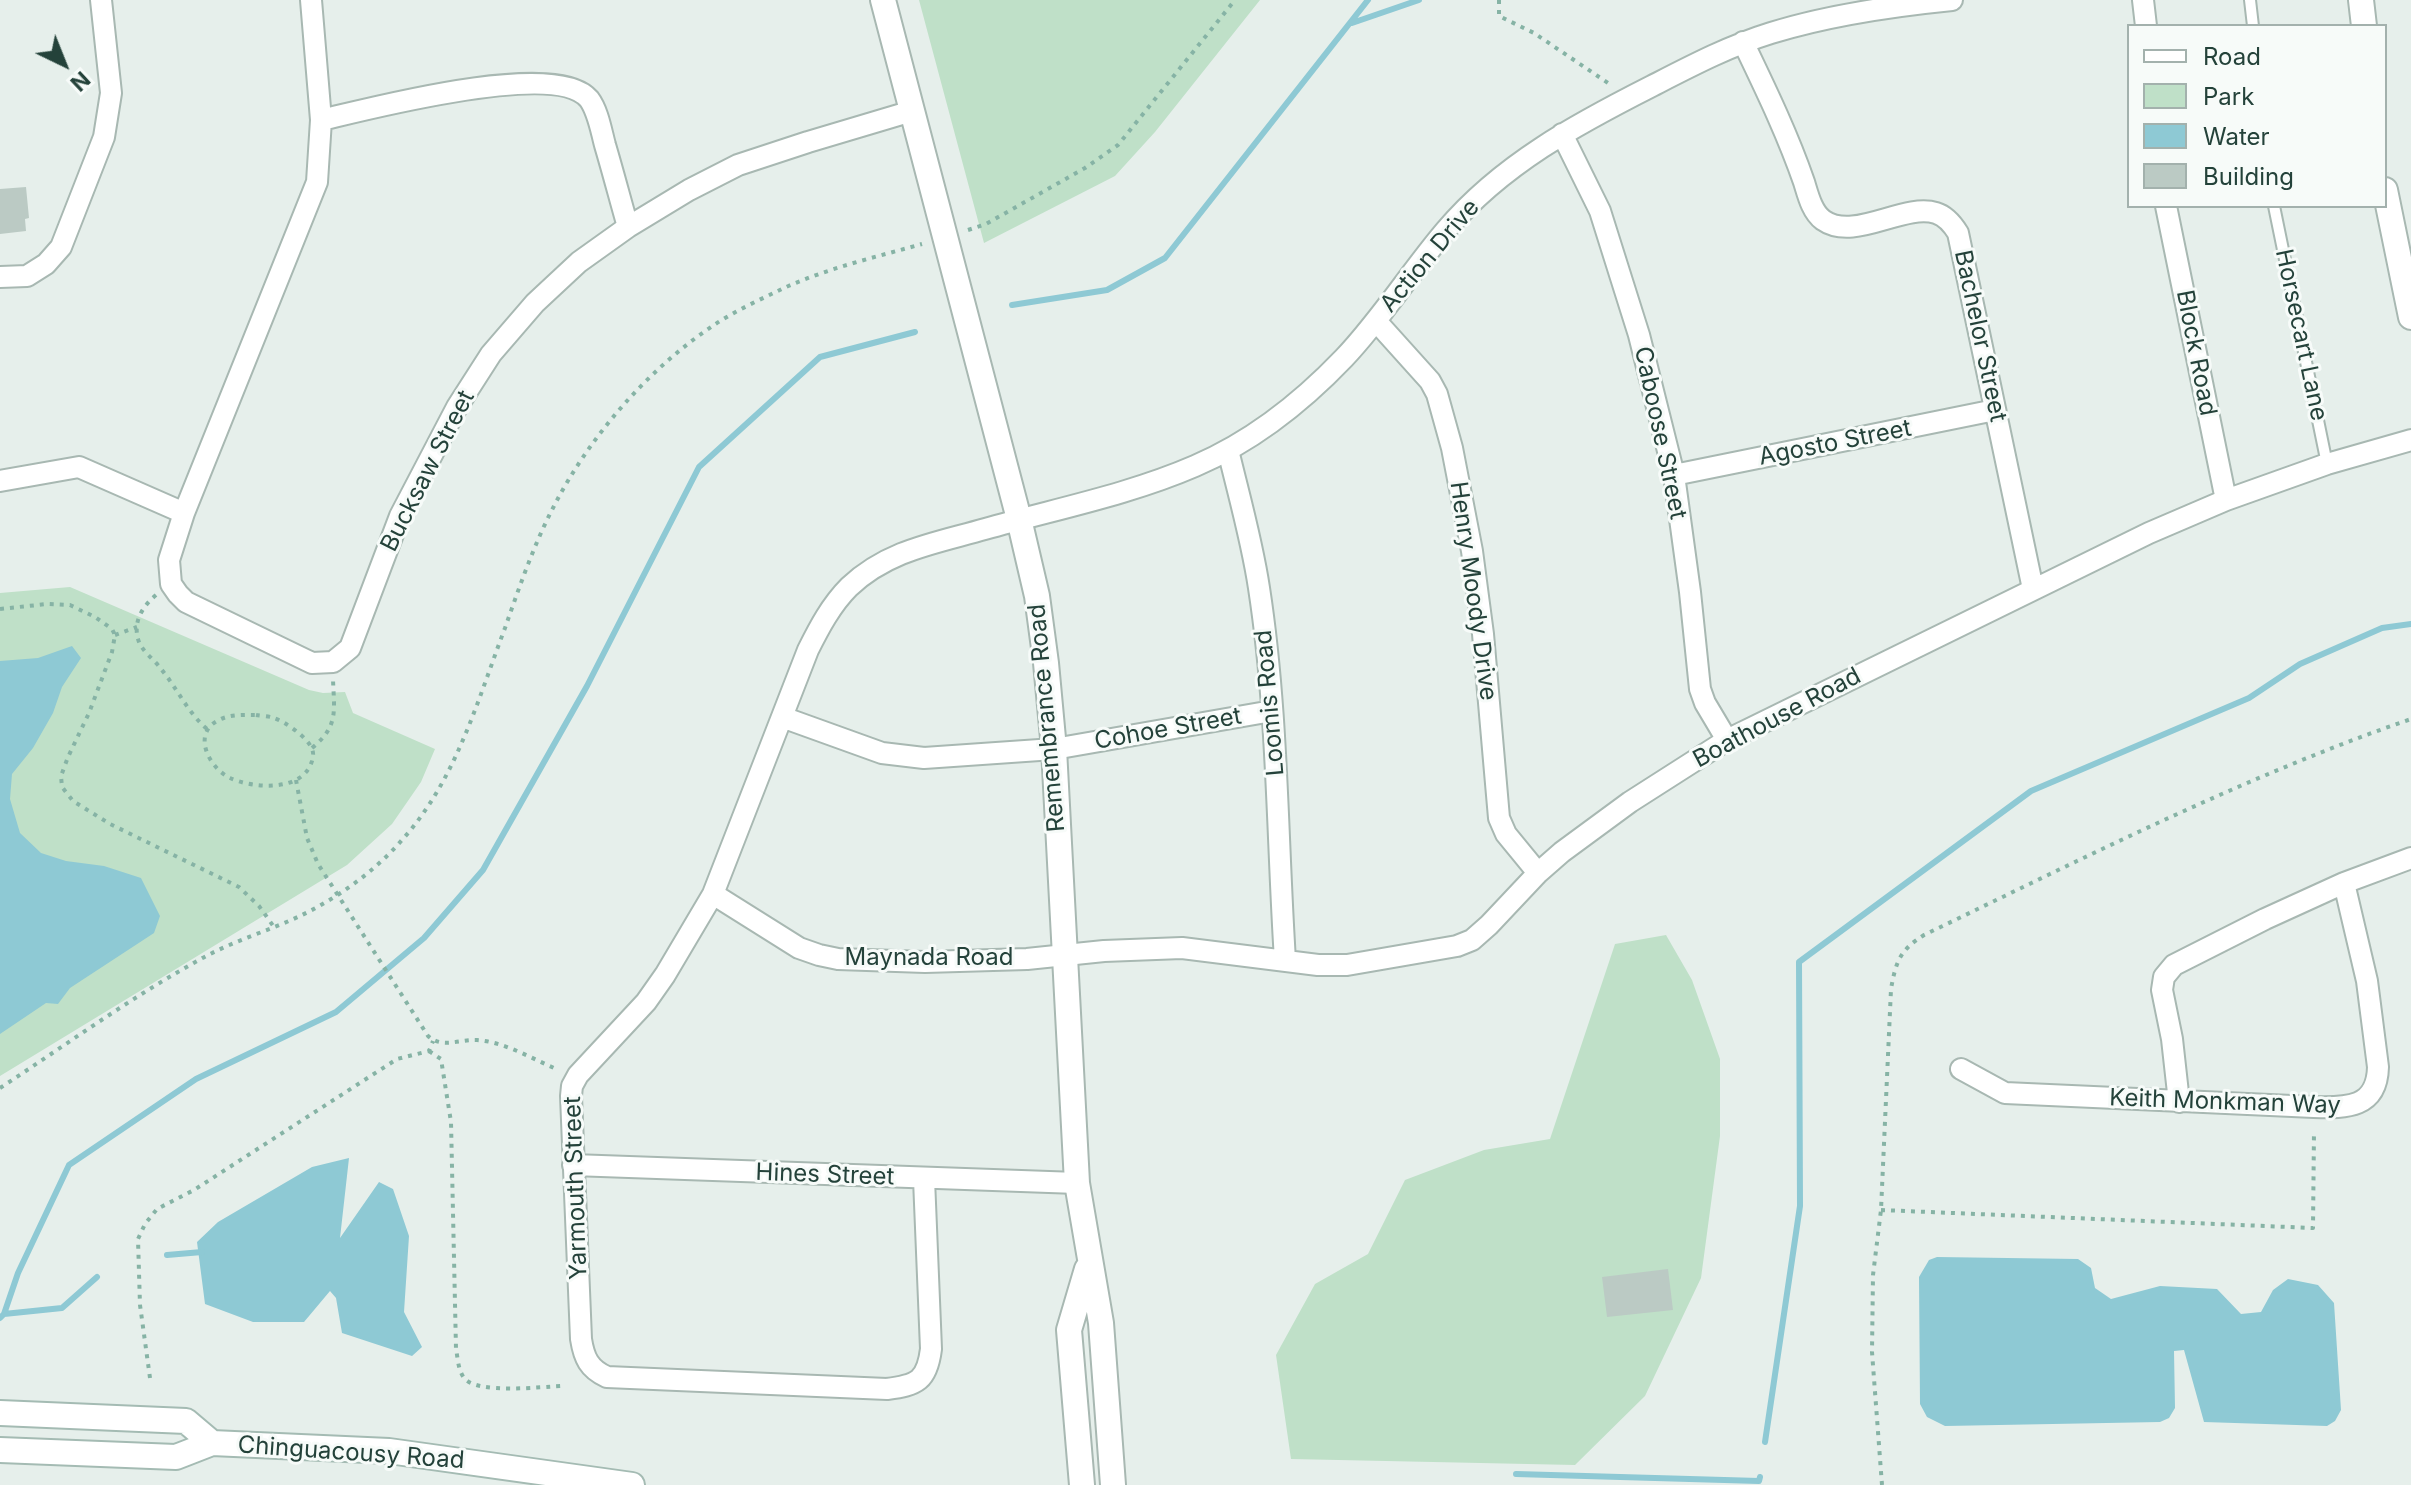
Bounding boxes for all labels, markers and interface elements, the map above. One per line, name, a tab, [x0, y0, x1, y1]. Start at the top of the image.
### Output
north arrow	[24, 24, 104, 104]
legend	[2127, 24, 2387, 208]
text: Road	[2203, 42, 2261, 71]
text: N	[65, 66, 95, 97]
text: Park	[2203, 82, 2254, 111]
text: Water	[2203, 122, 2270, 151]
text: Building	[2203, 162, 2294, 191]
street label: Action Drive	[1374, 194, 1486, 318]
street label: Horsecart Lane	[2269, 247, 2333, 423]
street label: Bachelor Street	[1948, 248, 2012, 424]
street label: Block Road	[2170, 288, 2222, 418]
street label: Caboose Street	[1628, 344, 1692, 522]
street label: Bucksaw Street	[375, 386, 481, 556]
street label: Agosto Street	[1756, 414, 1914, 472]
street label: Henry Moody Drive	[1443, 480, 1503, 702]
street label: Remembrance Road	[1023, 603, 1071, 833]
street label: Loomis Road	[1249, 629, 1291, 777]
street label: Boathouse Road	[1688, 662, 1866, 774]
street label: Cohoe Street	[1092, 702, 1244, 756]
street label: Maynada Road	[845, 944, 1013, 972]
street label: Keith Monkman Way	[2109, 1084, 2341, 1120]
street label: Yarmouth Street	[558, 1096, 594, 1280]
street label: Hines Street	[755, 1158, 895, 1192]
street label: Chinguacousy Road	[237, 1431, 465, 1475]

